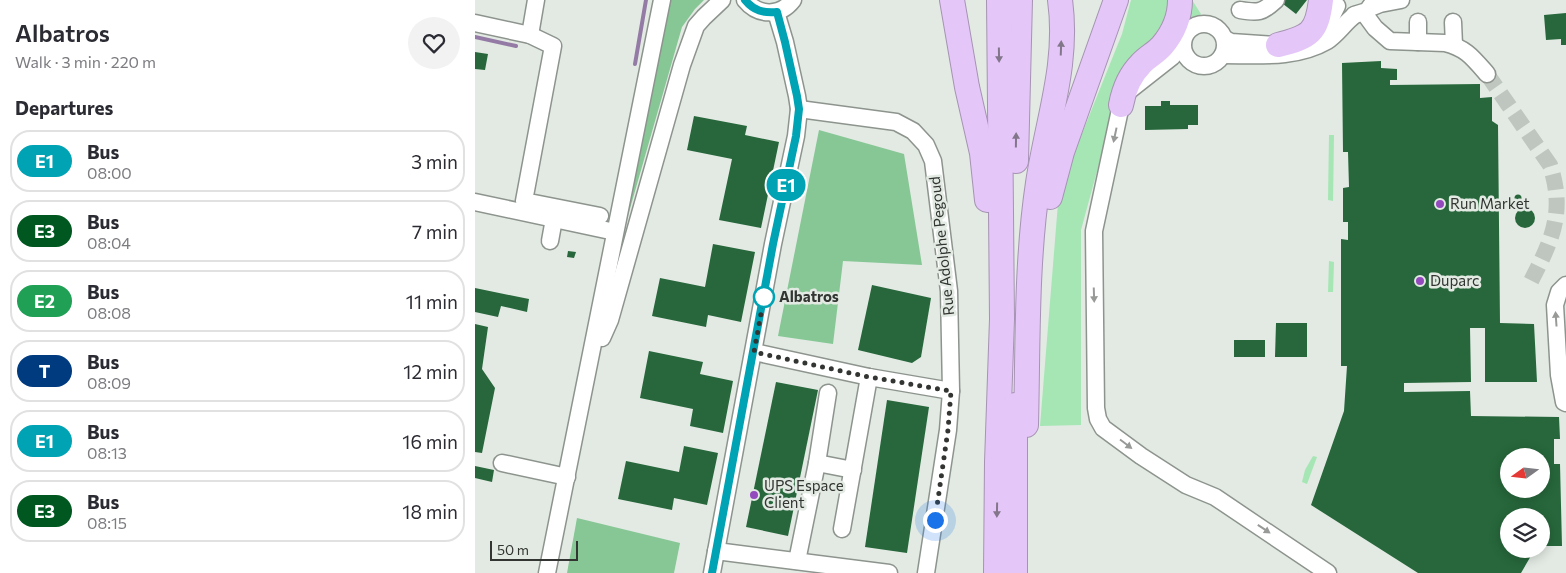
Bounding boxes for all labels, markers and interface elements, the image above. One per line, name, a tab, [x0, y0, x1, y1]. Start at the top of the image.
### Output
button: heart	[408, 17, 460, 69]
text: Albatros	[15, 18, 110, 47]
one-way arrow	[1058, 39, 1066, 55]
one-way arrow	[995, 47, 1003, 63]
text: Walk · 3 min · 220 m	[15, 52, 156, 71]
text: Departures	[15, 96, 113, 119]
one-way arrow	[1110, 127, 1118, 143]
one-way arrow	[1013, 132, 1021, 148]
text: Bus	[87, 140, 119, 163]
text: E1	[35, 150, 54, 172]
text: 3 min	[411, 150, 458, 173]
text: 08:00	[87, 163, 132, 182]
line badge: E1	[763, 169, 809, 201]
text: E1	[777, 174, 795, 196]
street label: Rue Adolphe Pegoud	[925, 176, 957, 317]
place label: Run Market	[1450, 194, 1530, 212]
marker: Run Market	[1434, 198, 1446, 210]
text: Bus	[87, 210, 119, 233]
text: E3	[34, 220, 55, 242]
text: 7 min	[412, 220, 458, 243]
text: 08:04	[87, 233, 131, 252]
place label: Duparc	[1430, 271, 1479, 289]
marker: Duparc	[1414, 275, 1426, 287]
text: Bus	[87, 280, 119, 303]
marker: Albatros	[753, 286, 775, 308]
place label: Albatros	[779, 287, 839, 305]
one-way arrow	[1091, 287, 1099, 303]
text: E2	[34, 290, 55, 312]
text: 11 min	[406, 290, 458, 313]
text: 08:08	[87, 303, 131, 322]
one-way arrow	[1551, 311, 1559, 327]
text: Bus	[87, 350, 119, 373]
text: T	[39, 360, 50, 382]
text: 12 min	[403, 360, 458, 383]
text: 08:09	[87, 373, 131, 392]
text: Bus	[87, 420, 119, 443]
text: E1	[35, 430, 54, 452]
text: 16 min	[402, 430, 458, 453]
one-way arrow	[1119, 439, 1132, 450]
text: 08:13	[87, 443, 127, 462]
north arrow	[1500, 448, 1550, 498]
map controls	[1500, 448, 1550, 558]
place label: UPS Espace Client	[764, 476, 844, 511]
marker: UPS Espace Client	[748, 489, 760, 501]
text: Bus	[87, 490, 119, 513]
text: E3	[34, 500, 55, 522]
text: 18 min	[402, 500, 458, 523]
one-way arrow	[993, 502, 1001, 518]
your location	[923, 508, 948, 533]
button: layers	[1500, 508, 1550, 558]
text: 08:15	[87, 513, 127, 532]
one-way arrow	[1257, 524, 1270, 534]
scale bar	[490, 538, 577, 561]
text: 50 m	[497, 541, 529, 558]

